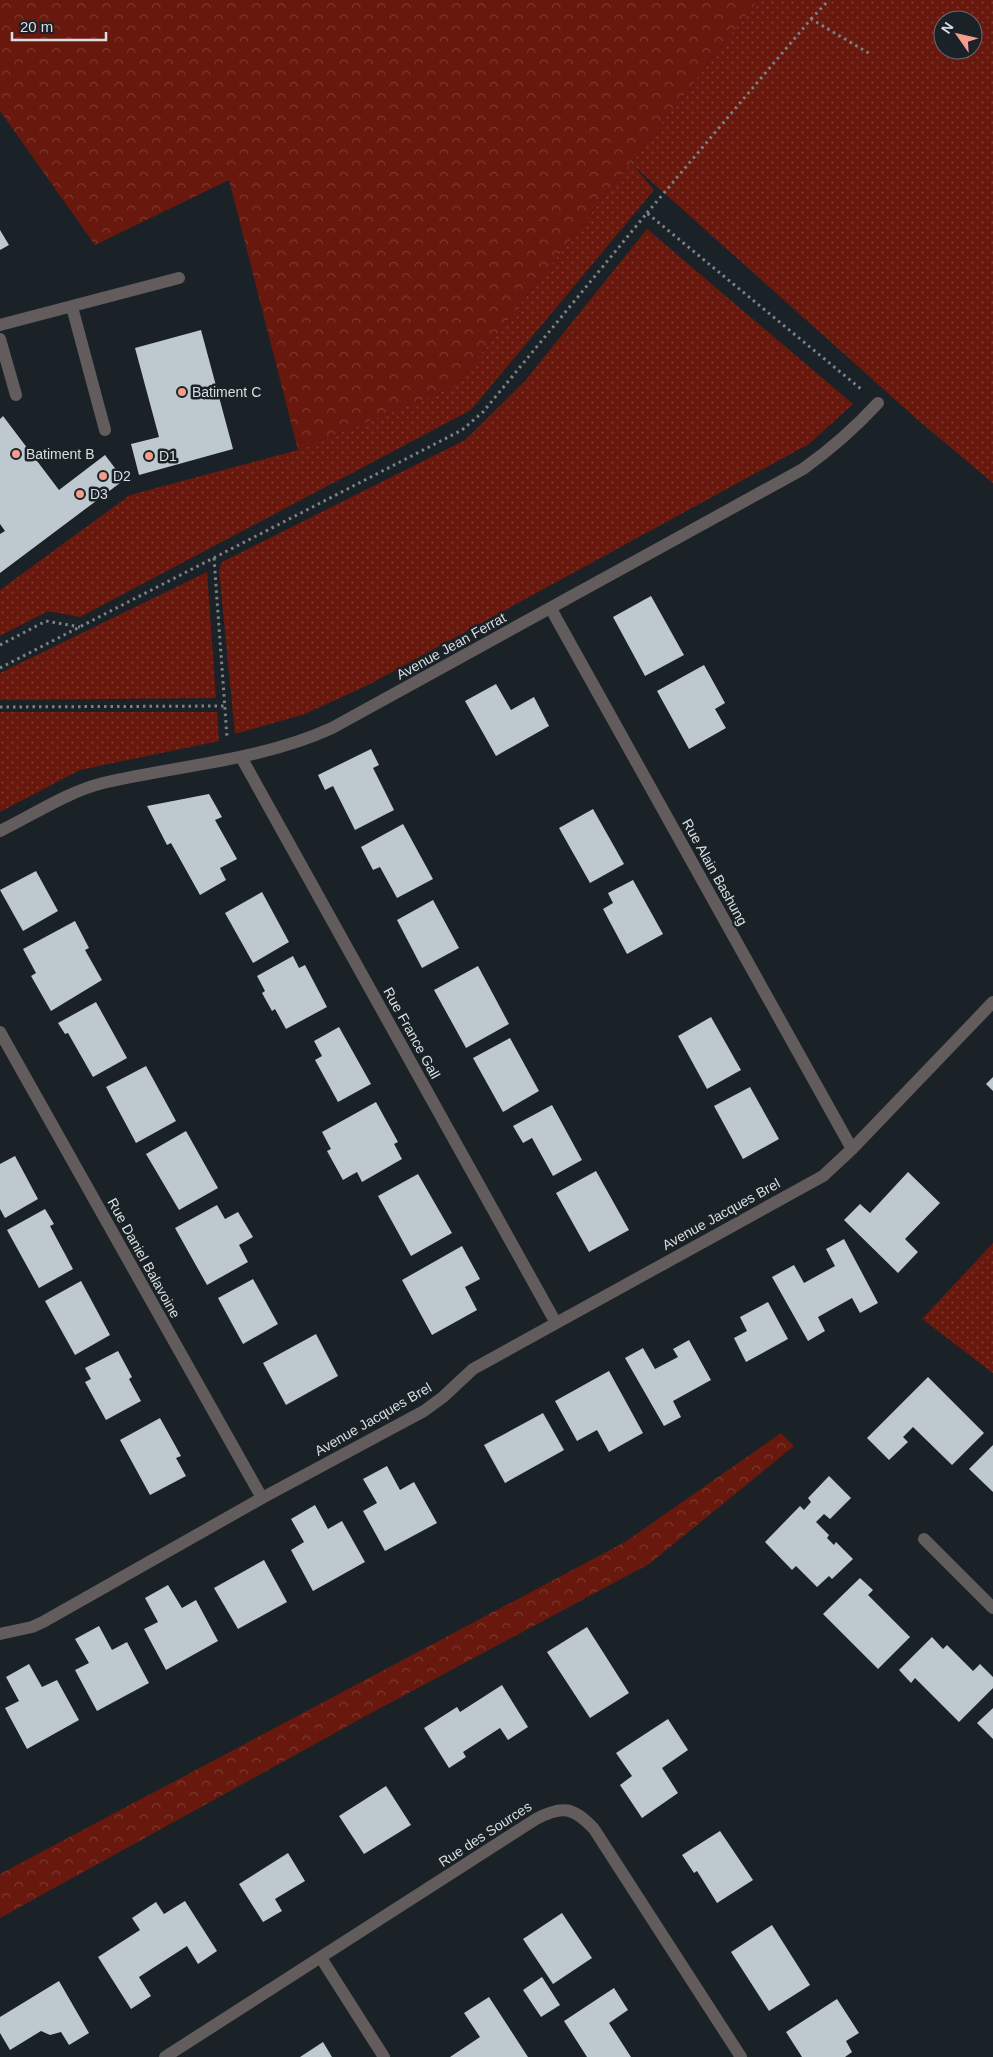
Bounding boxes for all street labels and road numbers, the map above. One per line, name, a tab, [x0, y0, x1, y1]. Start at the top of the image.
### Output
street label: Avenue Jean Ferrat	[393, 609, 509, 683]
street label: Rue Alain Bashung	[679, 816, 751, 928]
street label: Rue France Gall	[380, 985, 444, 1081]
street label: Avenue Jacques Brel	[659, 1175, 783, 1253]
street label: Rue Daniel Balavoine	[104, 1195, 184, 1321]
street label: Avenue Jacques Brel	[312, 1379, 434, 1459]
street label: Rue des Sources	[436, 1798, 534, 1870]

